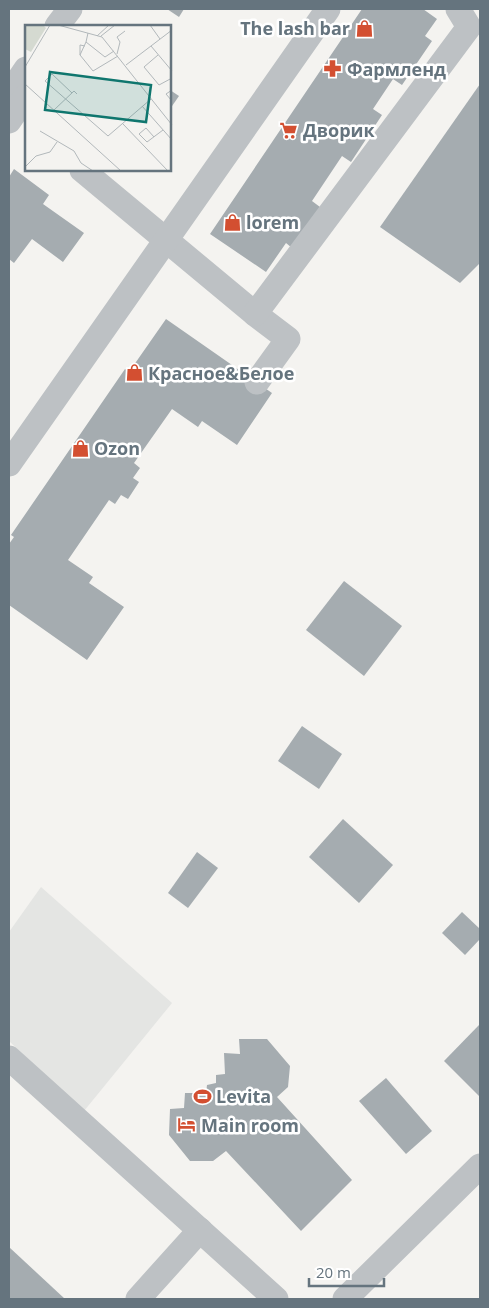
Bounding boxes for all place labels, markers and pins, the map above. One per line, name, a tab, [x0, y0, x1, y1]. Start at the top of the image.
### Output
place label: The lash bar	[240, 16, 350, 40]
shop icon: The lash bar	[354, 18, 374, 38]
place label: Фармленд	[347, 57, 446, 81]
pharmacy icon: Фармленд	[323, 59, 343, 79]
place label: Дворик	[303, 118, 376, 142]
supermarket icon: Дворик	[279, 120, 299, 140]
place label: lorem	[246, 210, 299, 234]
shop icon: lorem	[222, 212, 242, 232]
place label: Красное&Белое	[148, 361, 294, 385]
shop icon: Красное&Белое	[124, 363, 144, 383]
place label: Ozon	[94, 436, 140, 460]
shop icon: Ozon	[70, 438, 90, 458]
place label: Levita	[216, 1084, 271, 1108]
sports icon: Levita	[192, 1086, 212, 1106]
place label: Main room	[201, 1113, 299, 1137]
hotel icon: Main room	[177, 1115, 197, 1135]

